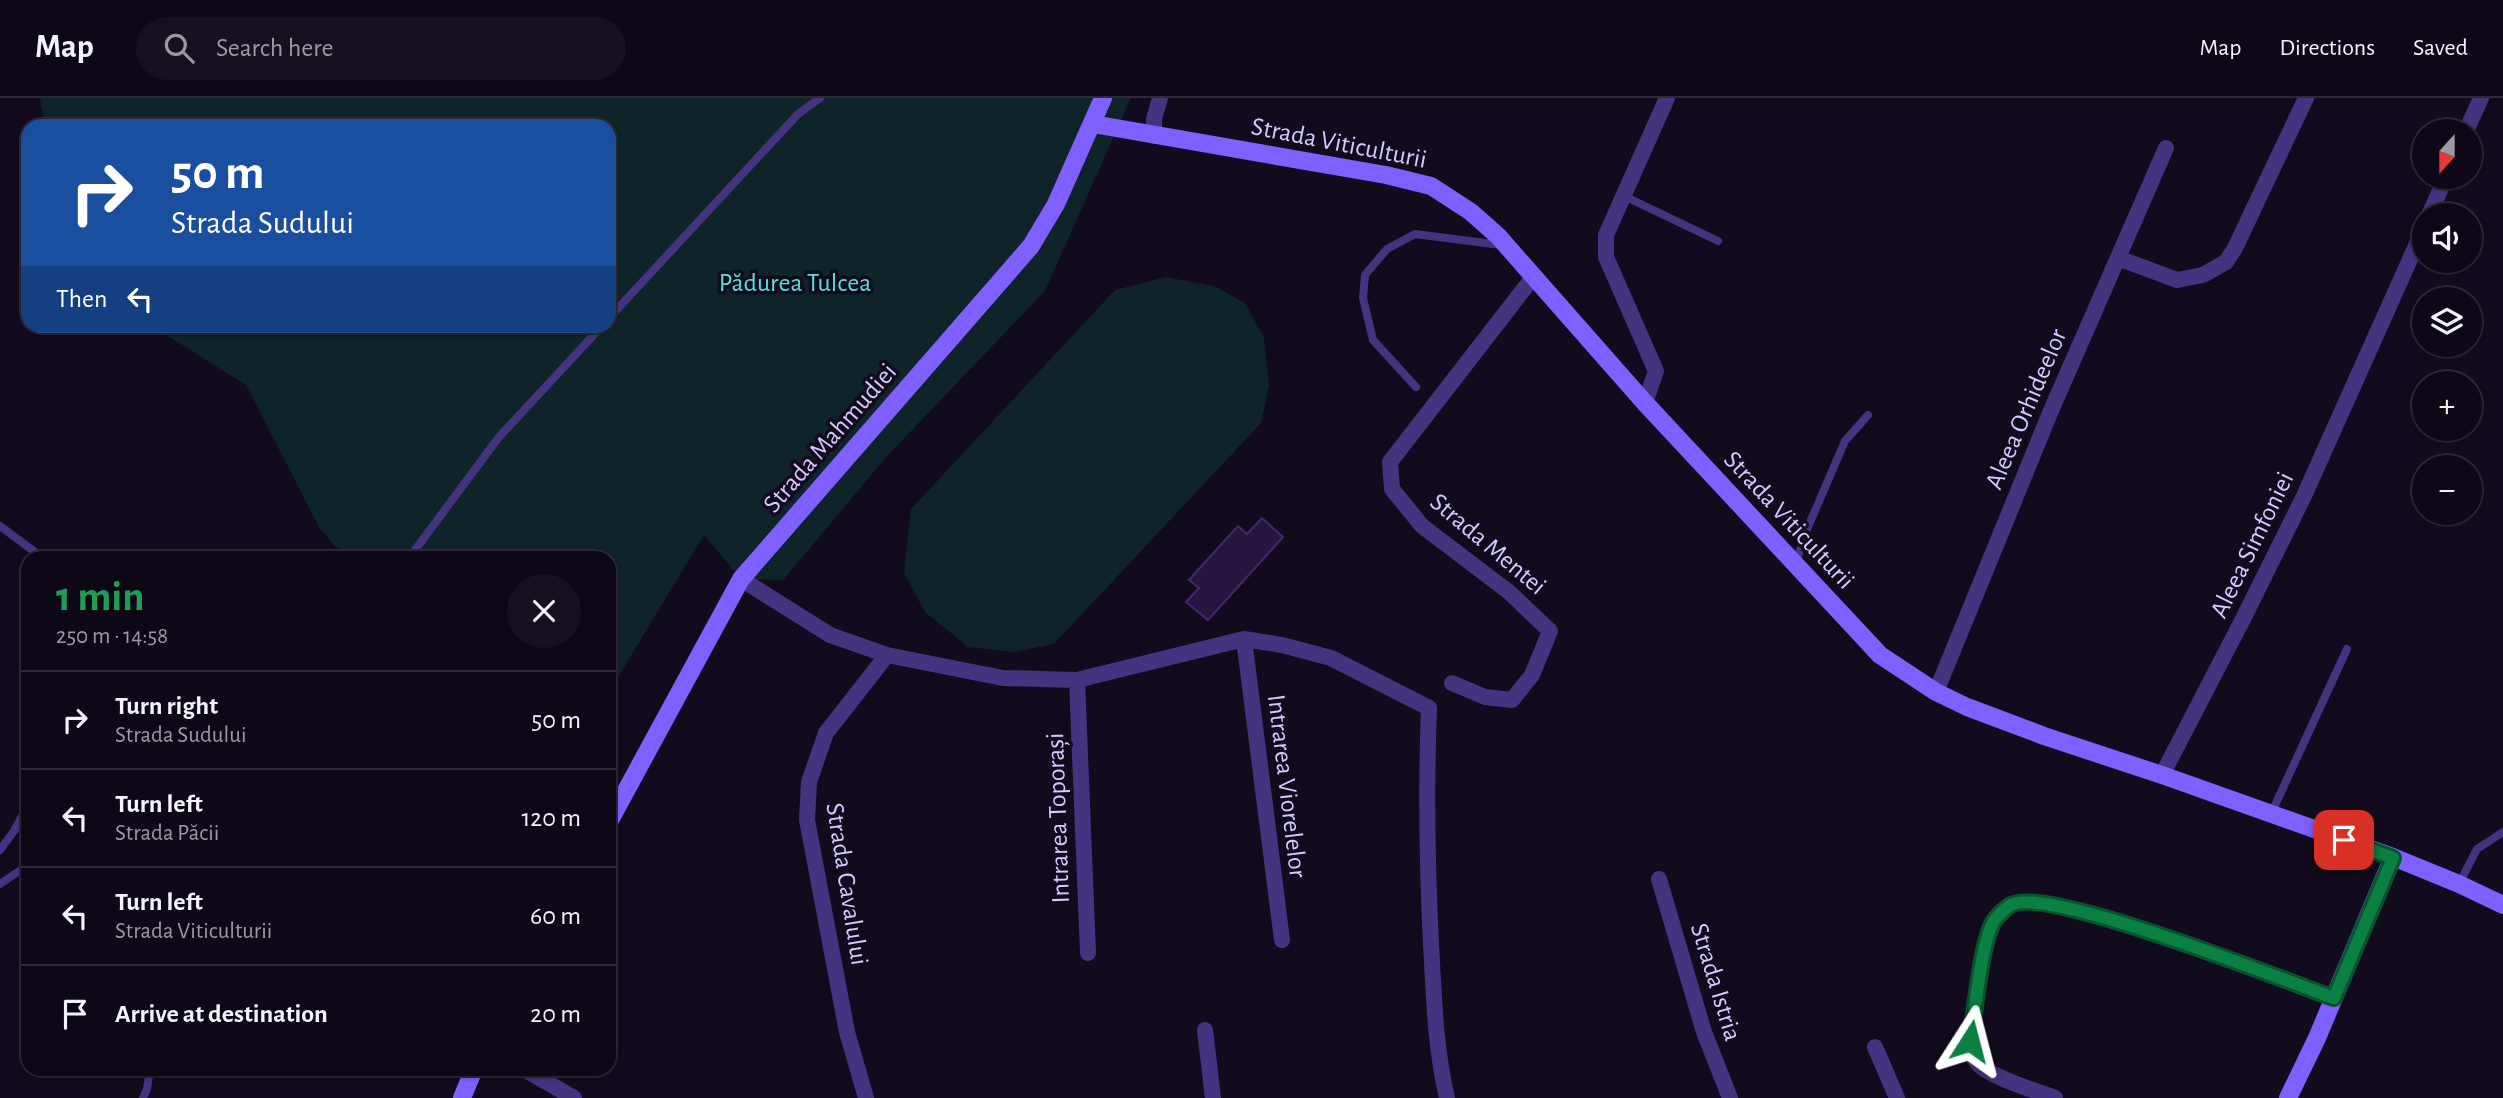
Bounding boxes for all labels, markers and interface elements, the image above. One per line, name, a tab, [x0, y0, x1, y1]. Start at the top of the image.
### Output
search box	[136, 17, 626, 80]
icon: search	[160, 29, 198, 67]
text: Map	[35, 31, 94, 64]
text: Search here	[216, 35, 334, 61]
text: Map	[2199, 36, 2241, 60]
text: Directions	[2279, 36, 2375, 60]
text: Saved	[2413, 36, 2468, 60]
street label: Strada Viticulturii	[1249, 113, 1429, 173]
north arrow	[2412, 119, 2482, 189]
map controls	[2412, 119, 2482, 525]
icon: right	[56, 147, 147, 238]
text: 50 m	[171, 149, 265, 198]
button: sound	[2412, 203, 2482, 273]
text: Strada Sudului	[171, 207, 354, 239]
park label: Pădurea Tulcea	[719, 270, 871, 296]
icon: left	[121, 280, 159, 318]
text: Then	[56, 286, 107, 312]
button: layers	[2412, 287, 2482, 357]
street label: Aleea Orhideelor	[1981, 325, 2072, 493]
street label: Strada Mahmudiei	[758, 359, 902, 517]
button: +	[2412, 371, 2482, 441]
street label: Strada Viticulturii	[1719, 446, 1859, 594]
button: −	[2412, 455, 2482, 525]
street label: Aleea Simfoniei	[2206, 468, 2298, 622]
street label: Strada Mentei	[1425, 488, 1551, 600]
button: close	[507, 574, 581, 648]
text: 1 min	[56, 576, 145, 618]
text: 250 m · 14:58	[56, 625, 168, 648]
text: Turn right	[115, 693, 218, 719]
street label: Intrarea Viorelelor	[1263, 693, 1311, 880]
icon: right	[56, 701, 94, 739]
text: 50 m	[531, 707, 581, 733]
text: Strada Sudului	[115, 724, 247, 747]
street label: Intrarea Toporași	[1042, 732, 1076, 904]
text: Turn left	[115, 791, 203, 817]
icon: left	[56, 799, 94, 837]
street label: Strada Cavalului	[821, 801, 873, 967]
text: 120 m	[521, 805, 581, 831]
pin	[2314, 810, 2374, 870]
icon: arrive	[2325, 821, 2363, 859]
text: Strada Păcii	[115, 822, 219, 845]
text: Turn left	[115, 889, 203, 915]
icon: left	[56, 897, 94, 935]
text: 60 m	[530, 903, 581, 929]
text: Strada Viticulturii	[115, 920, 272, 943]
street label: Strada Istria	[1686, 920, 1746, 1044]
icon: arrive	[56, 995, 94, 1033]
text: Arrive at destination	[115, 1001, 328, 1027]
text: 20 m	[530, 1001, 581, 1027]
position arrow	[1933, 1004, 2007, 1078]

